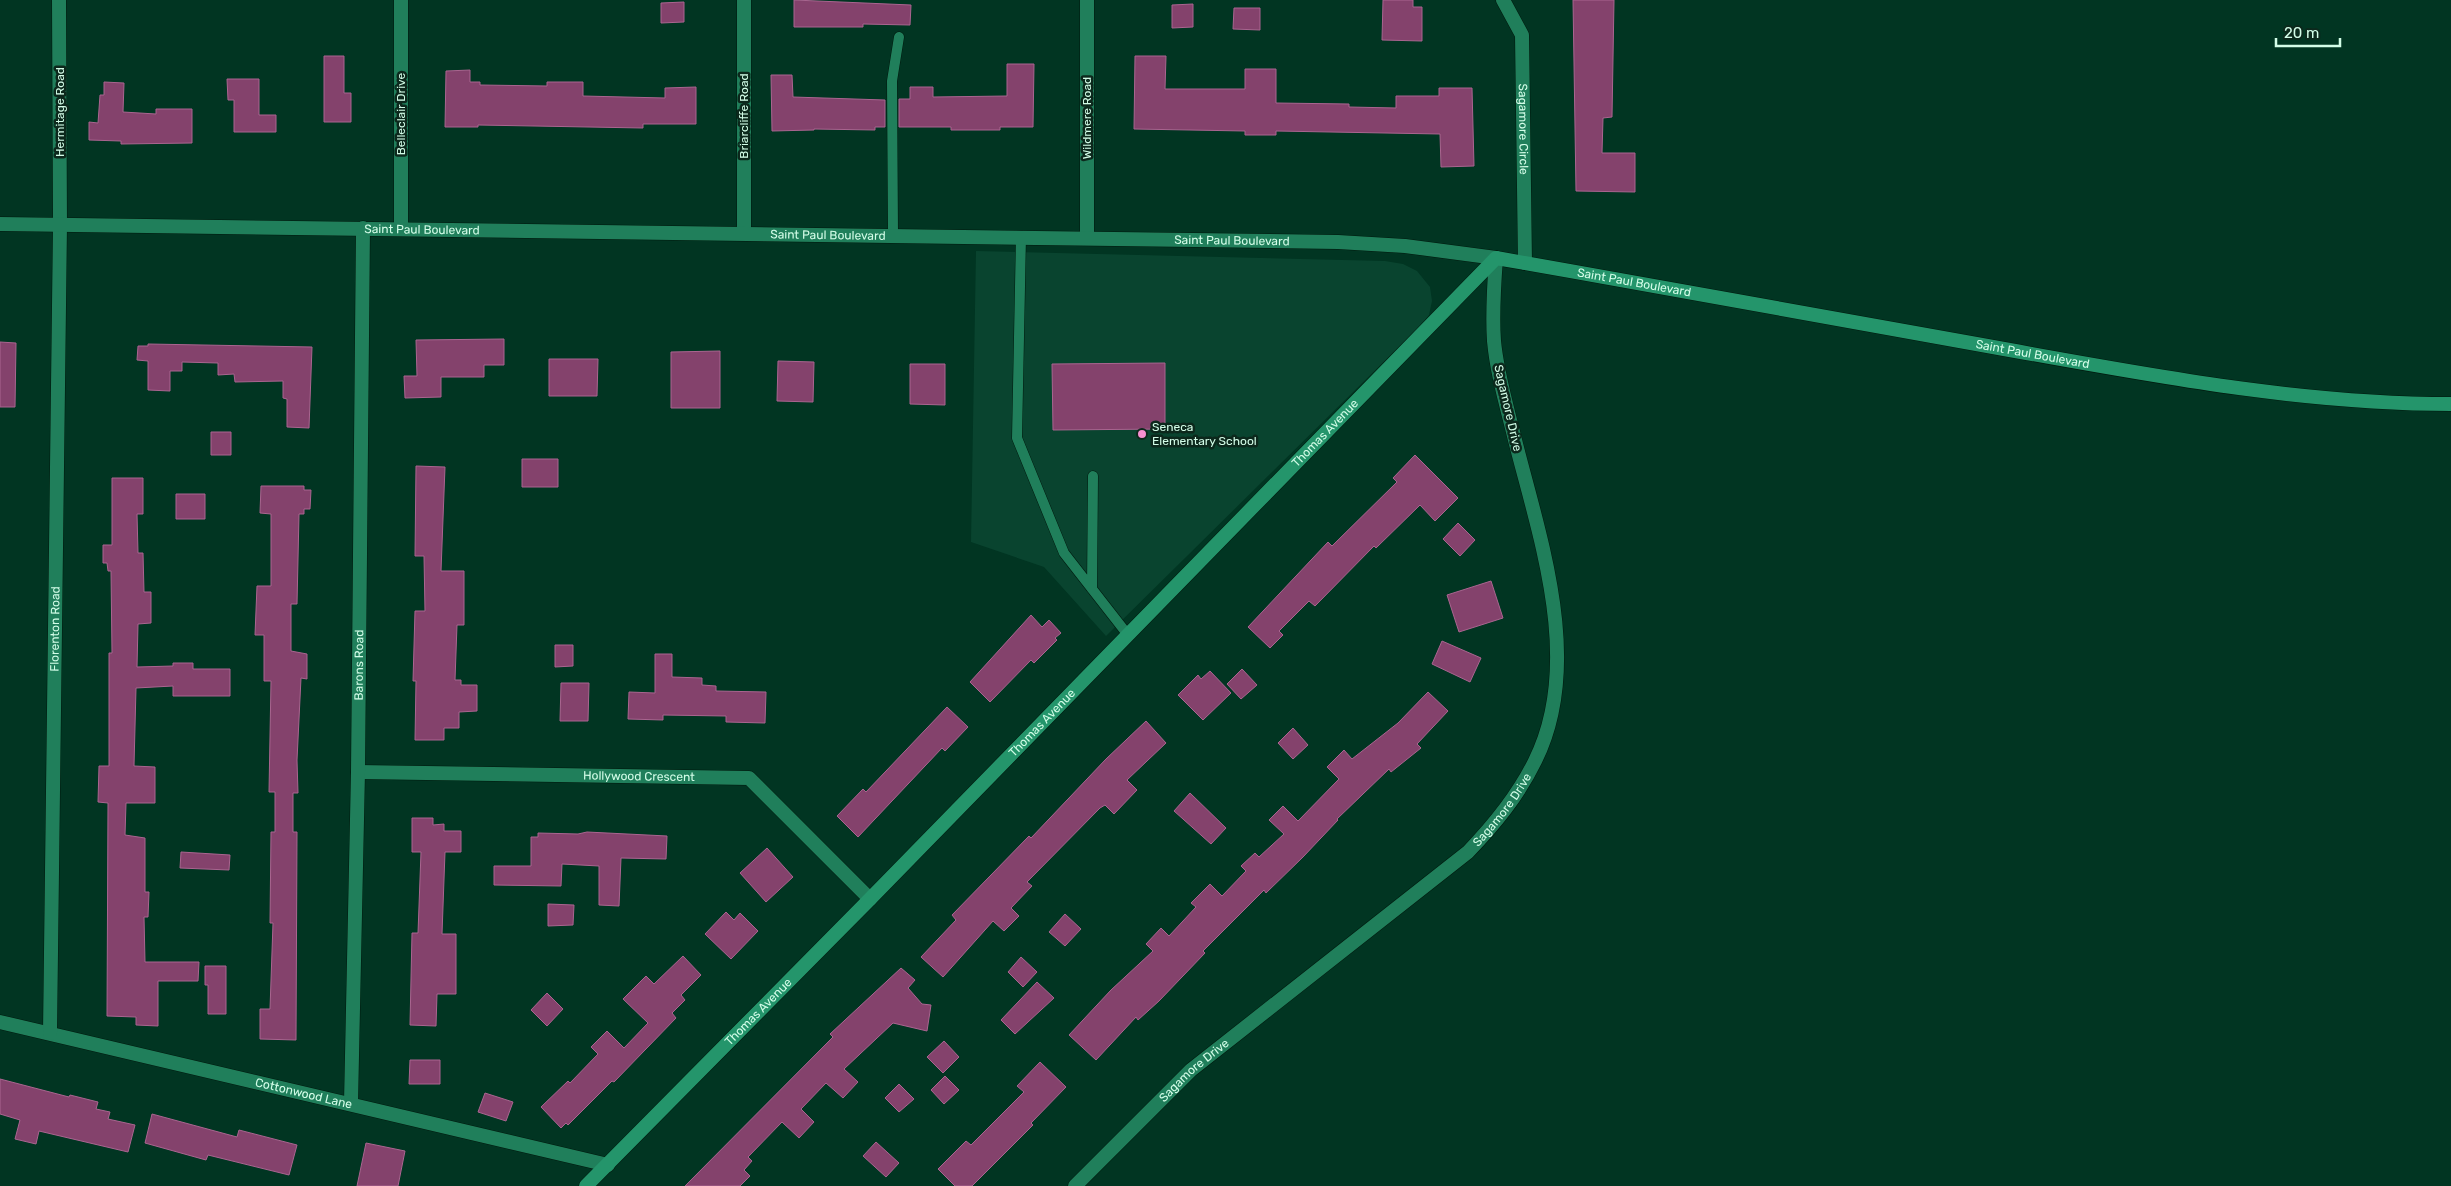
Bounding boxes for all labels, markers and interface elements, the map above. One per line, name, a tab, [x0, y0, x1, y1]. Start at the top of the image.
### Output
scale bar	[2276, 15, 2340, 47]
text: 20 m	[2284, 24, 2319, 42]
street label: Hermitage Road	[53, 67, 67, 157]
street label: Belleclair Drive	[394, 72, 408, 155]
street label: Briarcliffe Road	[737, 73, 751, 159]
street label: Wildmere Road	[1080, 77, 1094, 159]
street label: Sagamore Circle	[1516, 83, 1531, 175]
street label: Saint Paul Boulevard	[364, 222, 480, 237]
street label: Saint Paul Boulevard	[770, 227, 886, 243]
street label: Saint Paul Boulevard	[1174, 233, 1290, 248]
street label: Saint Paul Boulevard	[1576, 265, 1692, 299]
street label: Saint Paul Boulevard	[1975, 337, 2091, 371]
street label: Sagamore Drive	[1491, 363, 1525, 453]
street label: Thomas Avenue	[1289, 396, 1361, 470]
place label: Seneca Elementary School	[1152, 420, 1257, 448]
marker: Seneca Elementary School	[1136, 428, 1148, 440]
street label: Florenton Road	[47, 586, 63, 672]
street label: Barons Road	[352, 630, 366, 701]
street label: Thomas Avenue	[1006, 686, 1078, 760]
street label: Hollywood Crescent	[583, 768, 695, 784]
street label: Sagamore Drive	[1470, 770, 1534, 849]
street label: Thomas Avenue	[722, 975, 795, 1048]
street label: Sagamore Drive	[1156, 1036, 1232, 1105]
street label: Cottonwood Lane	[254, 1075, 354, 1112]

